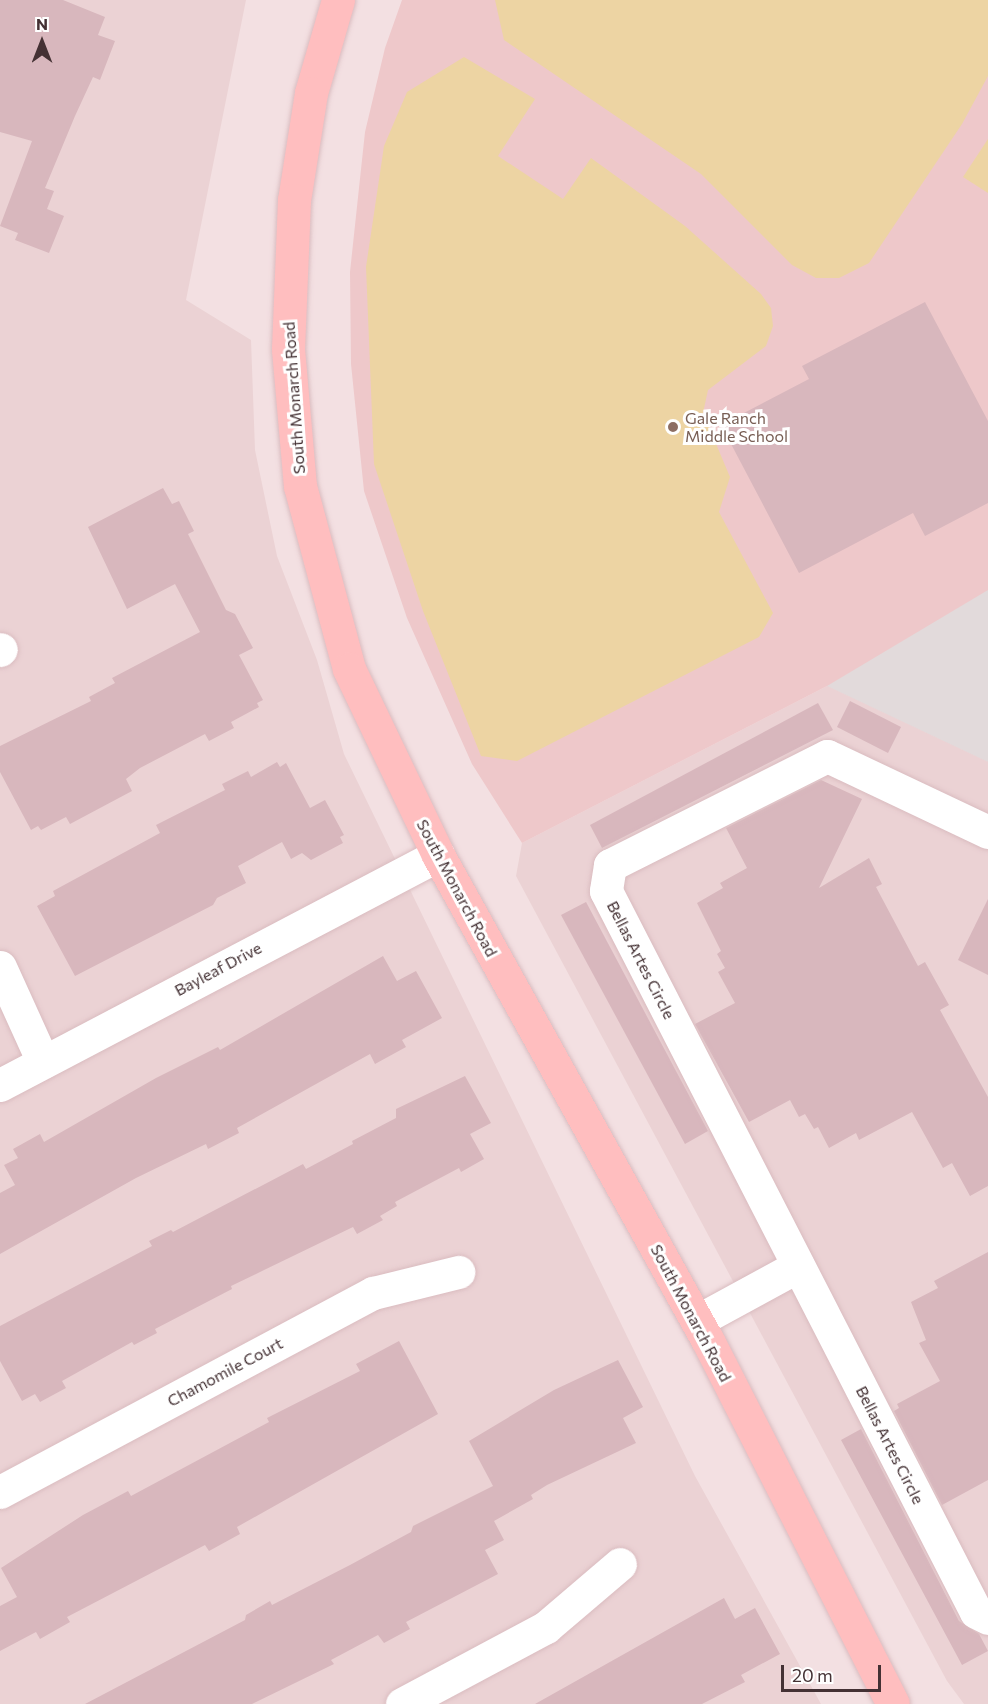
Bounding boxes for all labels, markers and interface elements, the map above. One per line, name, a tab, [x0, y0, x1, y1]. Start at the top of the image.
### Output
north arrow	[12, 12, 72, 72]
text: N	[36, 14, 48, 33]
street label: South Monarch Road	[279, 321, 309, 475]
place label: Gale Ranch Middle School	[685, 408, 788, 446]
marker: Gale Ranch Middle School	[666, 420, 680, 434]
street label: South Monarch Road	[413, 816, 501, 960]
street label: Bellas Artes Circle	[603, 898, 679, 1022]
street label: Bayleaf Drive	[171, 938, 265, 1000]
street label: South Monarch Road	[647, 1241, 735, 1385]
street label: Chamomile Court	[164, 1333, 286, 1411]
street label: Bellas Artes Circle	[852, 1383, 928, 1507]
scale bar	[784, 1653, 884, 1691]
text: 20 m	[792, 1664, 833, 1686]

